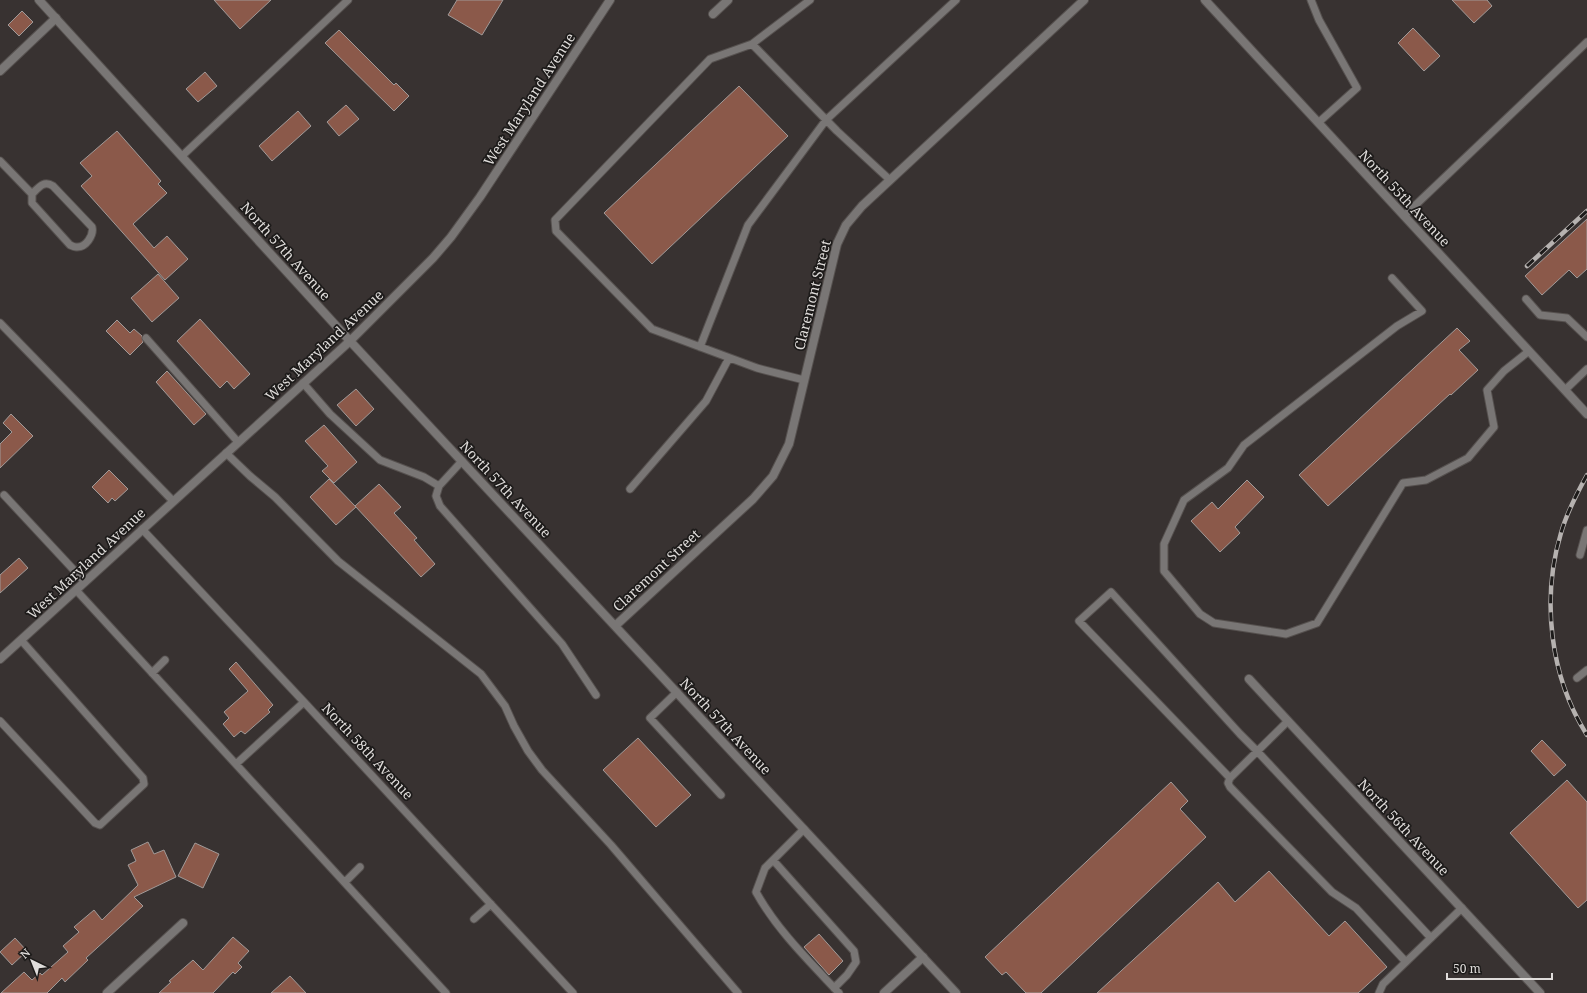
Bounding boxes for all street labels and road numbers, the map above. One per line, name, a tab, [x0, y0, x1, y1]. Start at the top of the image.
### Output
street label: West Maryland Avenue	[479, 29, 579, 169]
street label: North 55th Avenue	[1355, 145, 1455, 251]
street label: North 57th Avenue	[237, 198, 335, 304]
street label: Claremont Street	[789, 238, 835, 352]
street label: West Maryland Avenue	[261, 285, 387, 405]
street label: North 57th Avenue	[456, 436, 556, 542]
street label: West Maryland Avenue	[23, 503, 149, 623]
street label: Claremont Street	[608, 525, 704, 615]
street label: North 57th Avenue	[676, 673, 776, 779]
street label: North 58th Avenue	[318, 698, 418, 804]
street label: North 56th Avenue	[1354, 774, 1454, 880]

